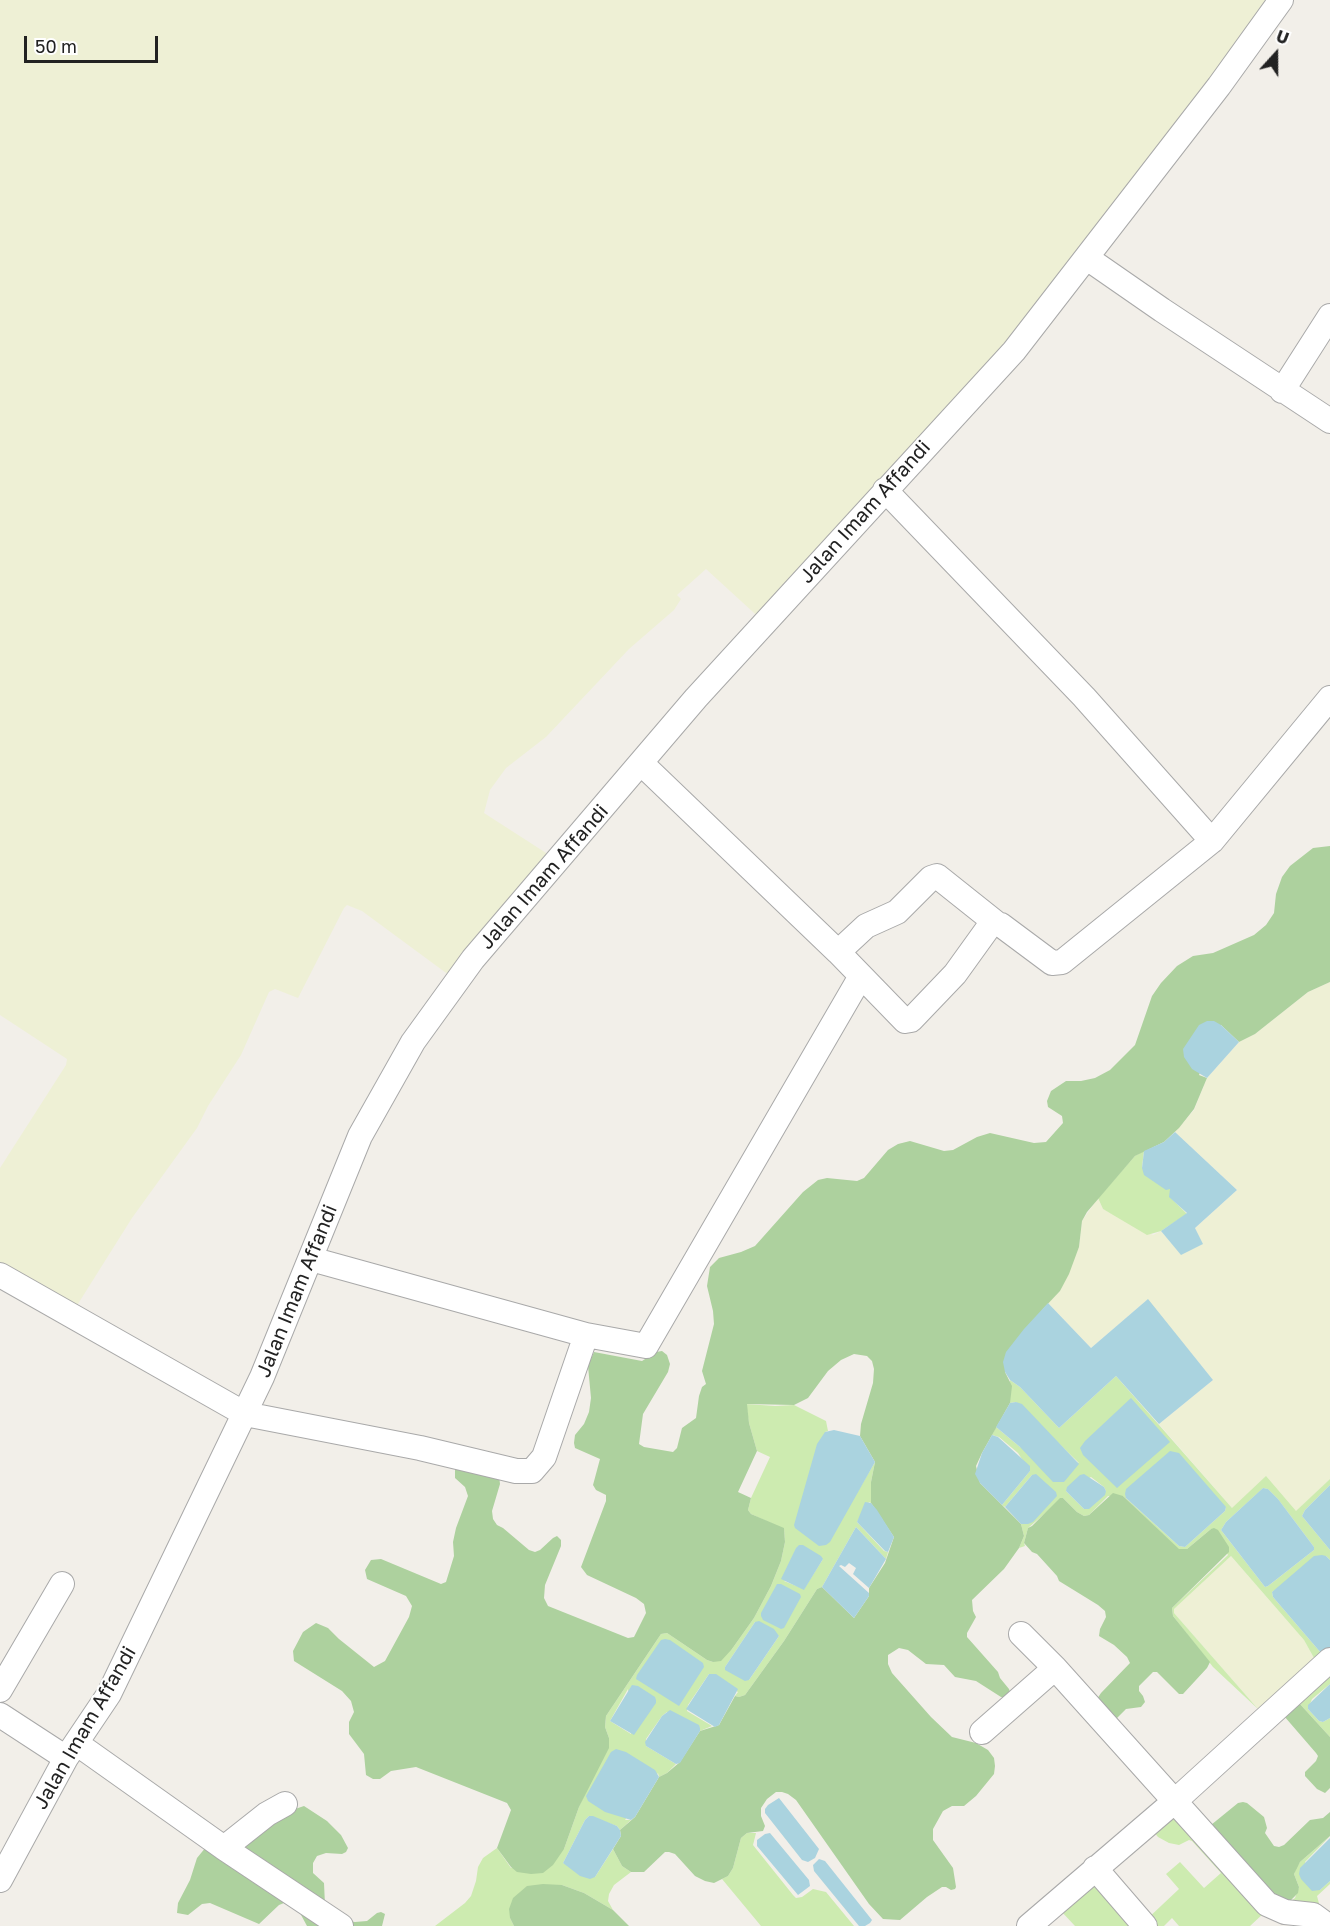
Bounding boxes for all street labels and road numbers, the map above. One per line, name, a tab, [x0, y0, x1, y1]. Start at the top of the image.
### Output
street label: Jalan Imam Affandi	[795, 436, 935, 588]
street label: Jalan Imam Affandi	[475, 800, 613, 954]
street label: Jalan Imam Affandi	[251, 1201, 343, 1381]
street label: Jalan Imam Affandi	[29, 1642, 141, 1814]

